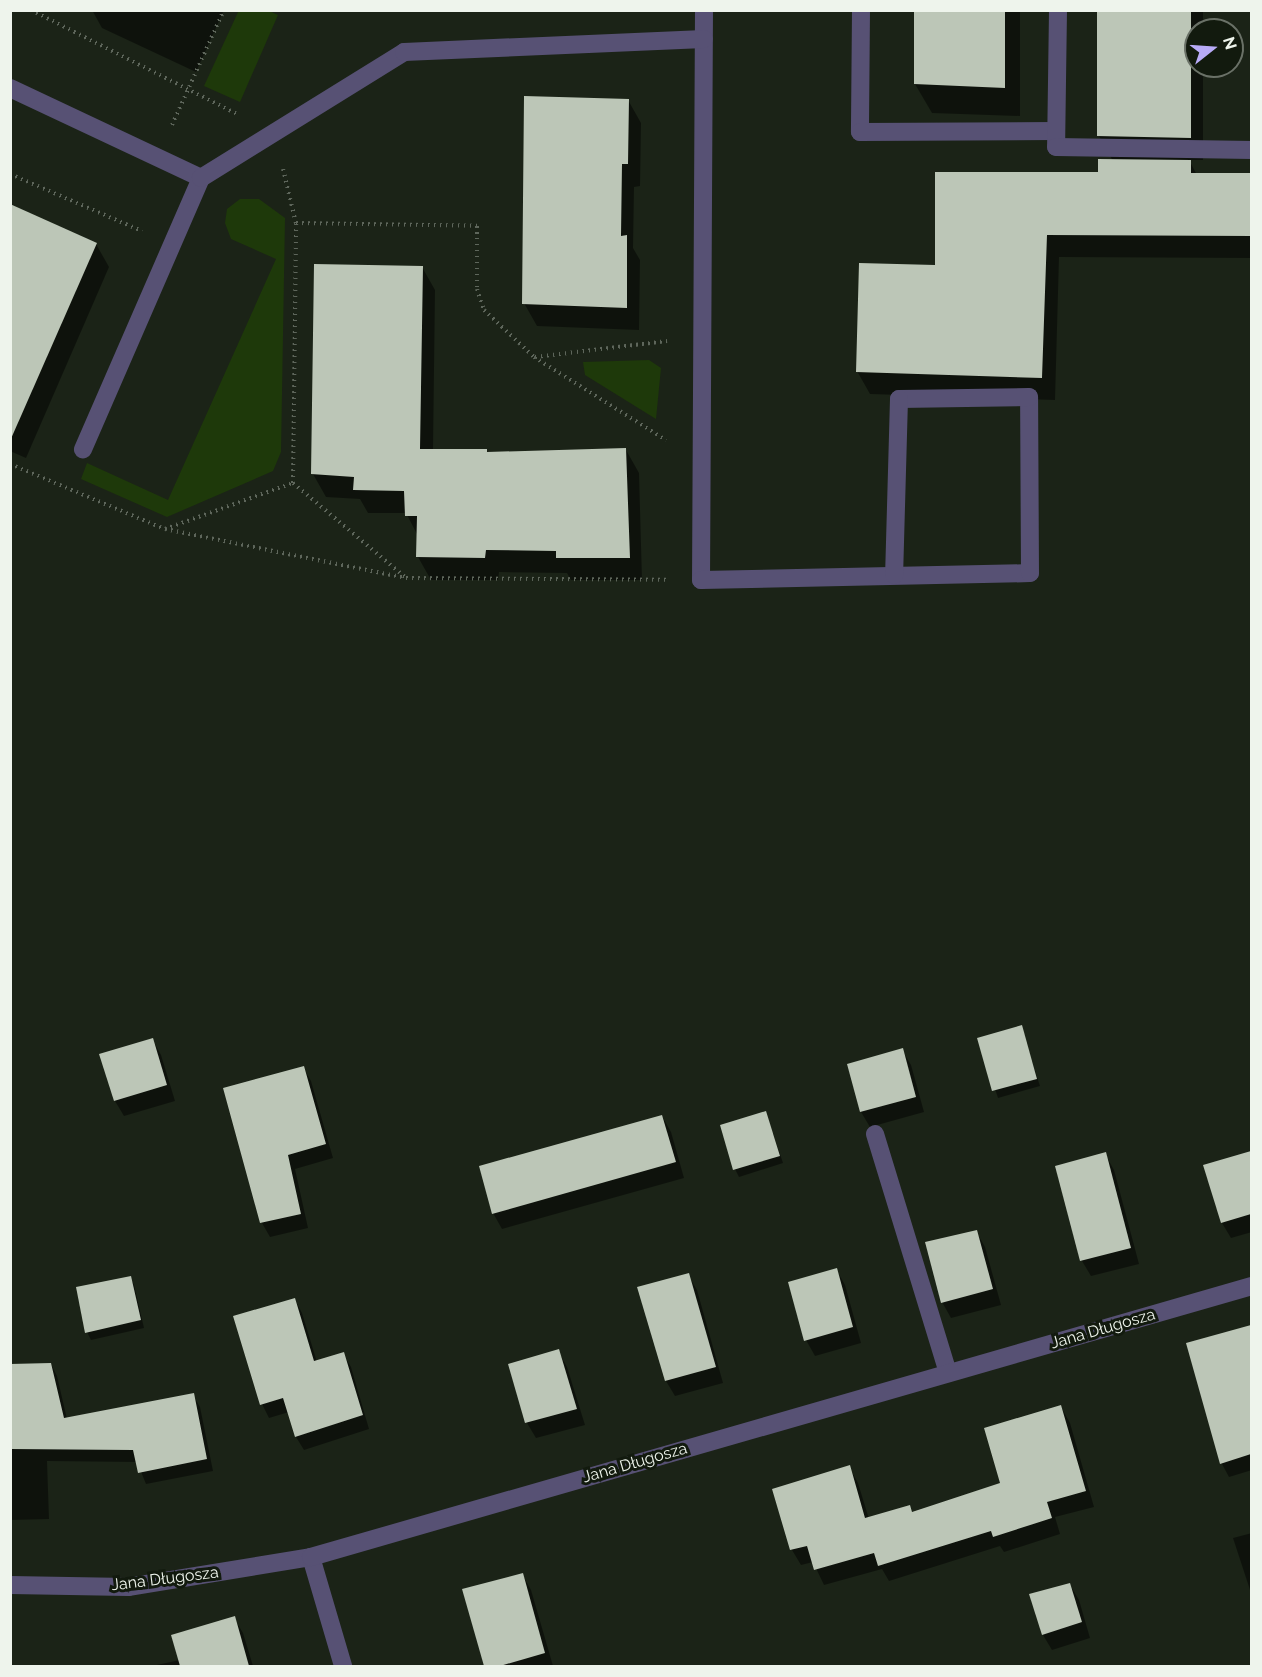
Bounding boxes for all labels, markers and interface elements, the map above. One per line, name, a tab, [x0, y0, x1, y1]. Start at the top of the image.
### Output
north arrow	[1184, 18, 1244, 78]
text: N	[1219, 35, 1241, 52]
street label: Jana Długosza	[1049, 1305, 1157, 1353]
street label: Jana Długosza	[581, 1439, 689, 1487]
street label: Jana Długosza	[110, 1563, 220, 1595]

